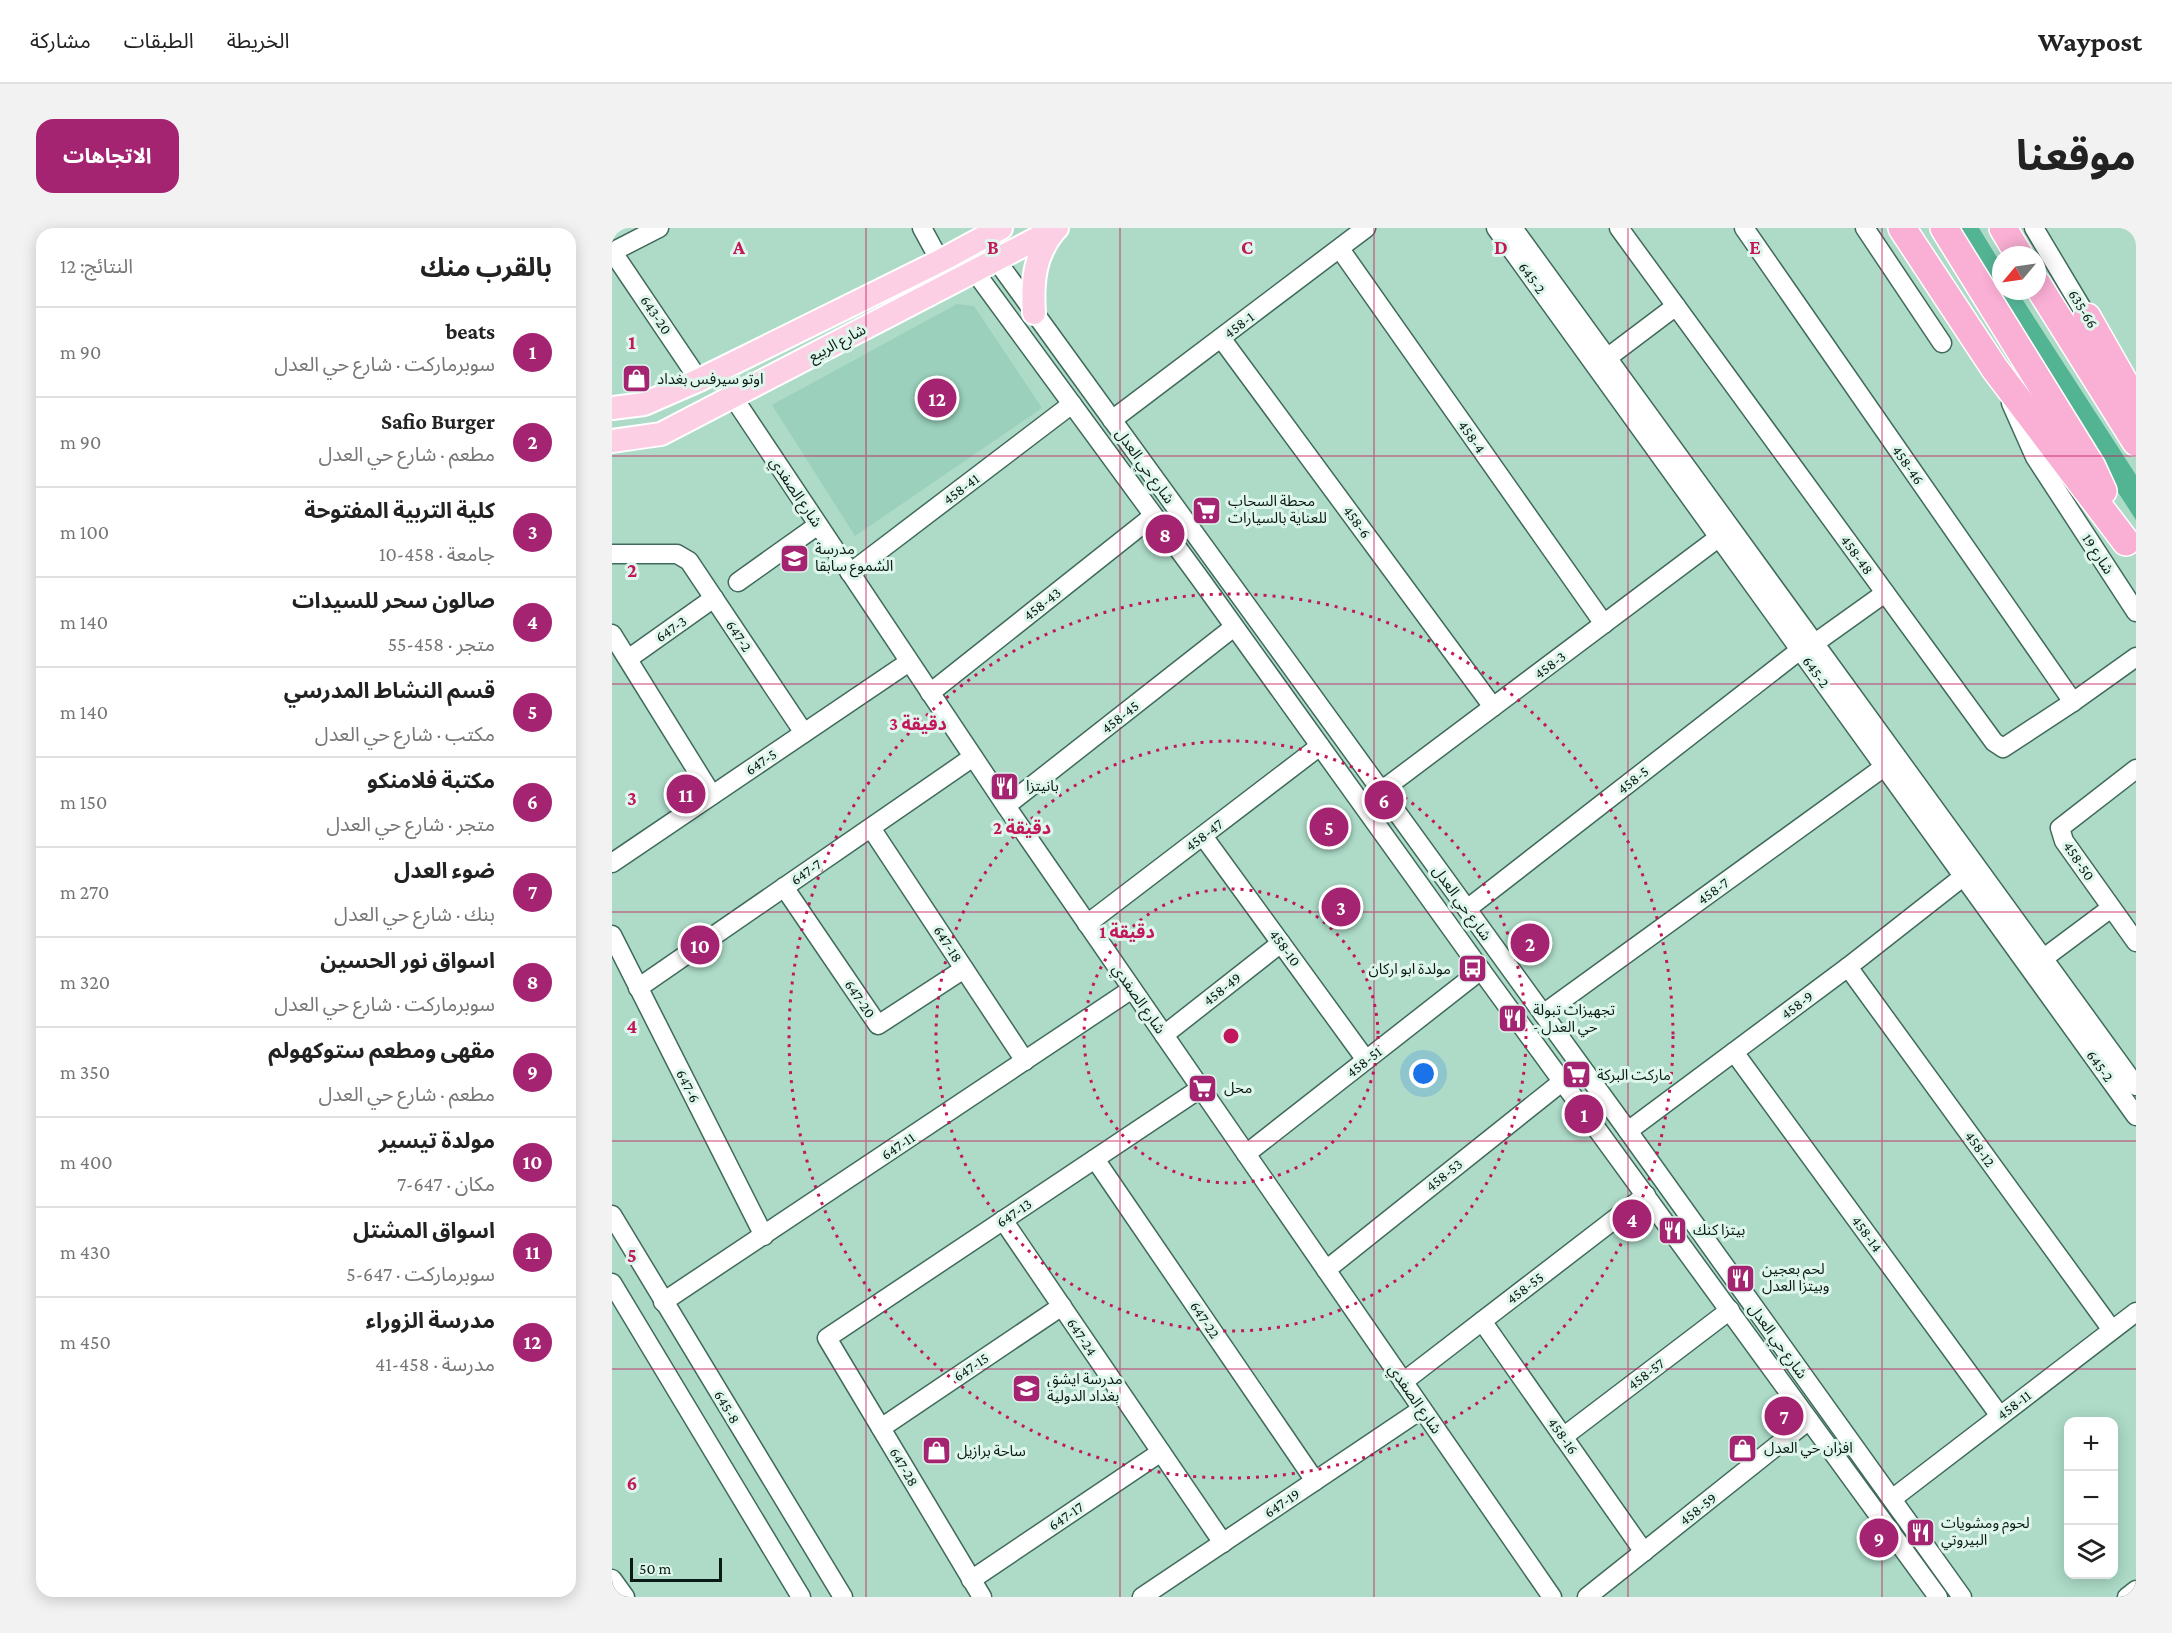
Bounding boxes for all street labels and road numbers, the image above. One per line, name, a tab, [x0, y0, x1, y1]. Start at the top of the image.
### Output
street label: 645-2	[1515, 259, 1549, 297]
street label: 635-66	[2065, 287, 2101, 331]
street label: 643-20	[637, 293, 675, 337]
street label: 458-1	[1221, 309, 1257, 341]
street label: شارع الربيع	[806, 321, 870, 368]
street label: 458-4	[1455, 418, 1489, 456]
street label: شارع حي العدل	[1109, 426, 1178, 509]
street label: 458-46	[1889, 443, 1927, 487]
street label: شارع الصفدي	[764, 454, 825, 532]
street label: 458-41	[940, 470, 982, 508]
street label: 458-6	[1340, 503, 1374, 541]
street label: شارع 19	[2076, 531, 2117, 579]
street label: 458-48	[1838, 532, 1876, 578]
street label: 458-43	[1020, 584, 1064, 624]
street label: 647-3	[653, 613, 689, 645]
street label: 647-2	[723, 617, 755, 655]
street label: 458-3	[1531, 648, 1569, 682]
street label: 645-2	[1799, 653, 1833, 691]
street label: 458-45	[1098, 697, 1142, 737]
street label: 647-5	[742, 746, 780, 778]
street label: 458-5	[1614, 763, 1652, 797]
street label: 458-47	[1182, 816, 1226, 854]
street label: 458-50	[2060, 838, 2098, 884]
street label: 647-7	[788, 856, 824, 888]
street label: شارع حي العدل	[1426, 863, 1495, 946]
street label: 458-7	[1694, 874, 1732, 908]
street label: 647-18	[930, 923, 966, 965]
street label: 458-10	[1266, 927, 1304, 969]
street label: شارع الصفدي	[1106, 961, 1169, 1039]
street label: 458-49	[1200, 969, 1244, 1009]
street label: 647-20	[842, 977, 878, 1021]
street label: 458-9	[1778, 988, 1816, 1022]
street label: 458-51	[1343, 1043, 1385, 1081]
street label: 645-2	[2083, 1047, 2117, 1085]
street label: 647-6	[673, 1067, 703, 1105]
street label: 458-12	[1962, 1128, 1998, 1170]
street label: 647-11	[878, 1129, 918, 1163]
street label: 458-53	[1423, 1156, 1465, 1194]
street label: 647-13	[993, 1195, 1035, 1231]
street label: 458-14	[1849, 1213, 1885, 1255]
street label: 458-55	[1503, 1269, 1547, 1307]
street label: 647-22	[1187, 1299, 1223, 1341]
street label: شارع حي العدل	[1742, 1301, 1811, 1384]
street label: 647-24	[1064, 1315, 1100, 1359]
street label: 647-15	[950, 1350, 992, 1384]
street label: 458-57	[1625, 1355, 1667, 1393]
street label: شارع الصفدي	[1382, 1361, 1445, 1439]
street label: 458-11	[1994, 1387, 2034, 1423]
street label: 645-8	[711, 1388, 743, 1426]
street label: 458-16	[1545, 1415, 1581, 1457]
street label: 647-28	[886, 1445, 922, 1489]
street label: 647-19	[1261, 1485, 1303, 1521]
street label: 458-59	[1676, 1490, 1720, 1528]
street label: 647-17	[1045, 1499, 1087, 1533]

